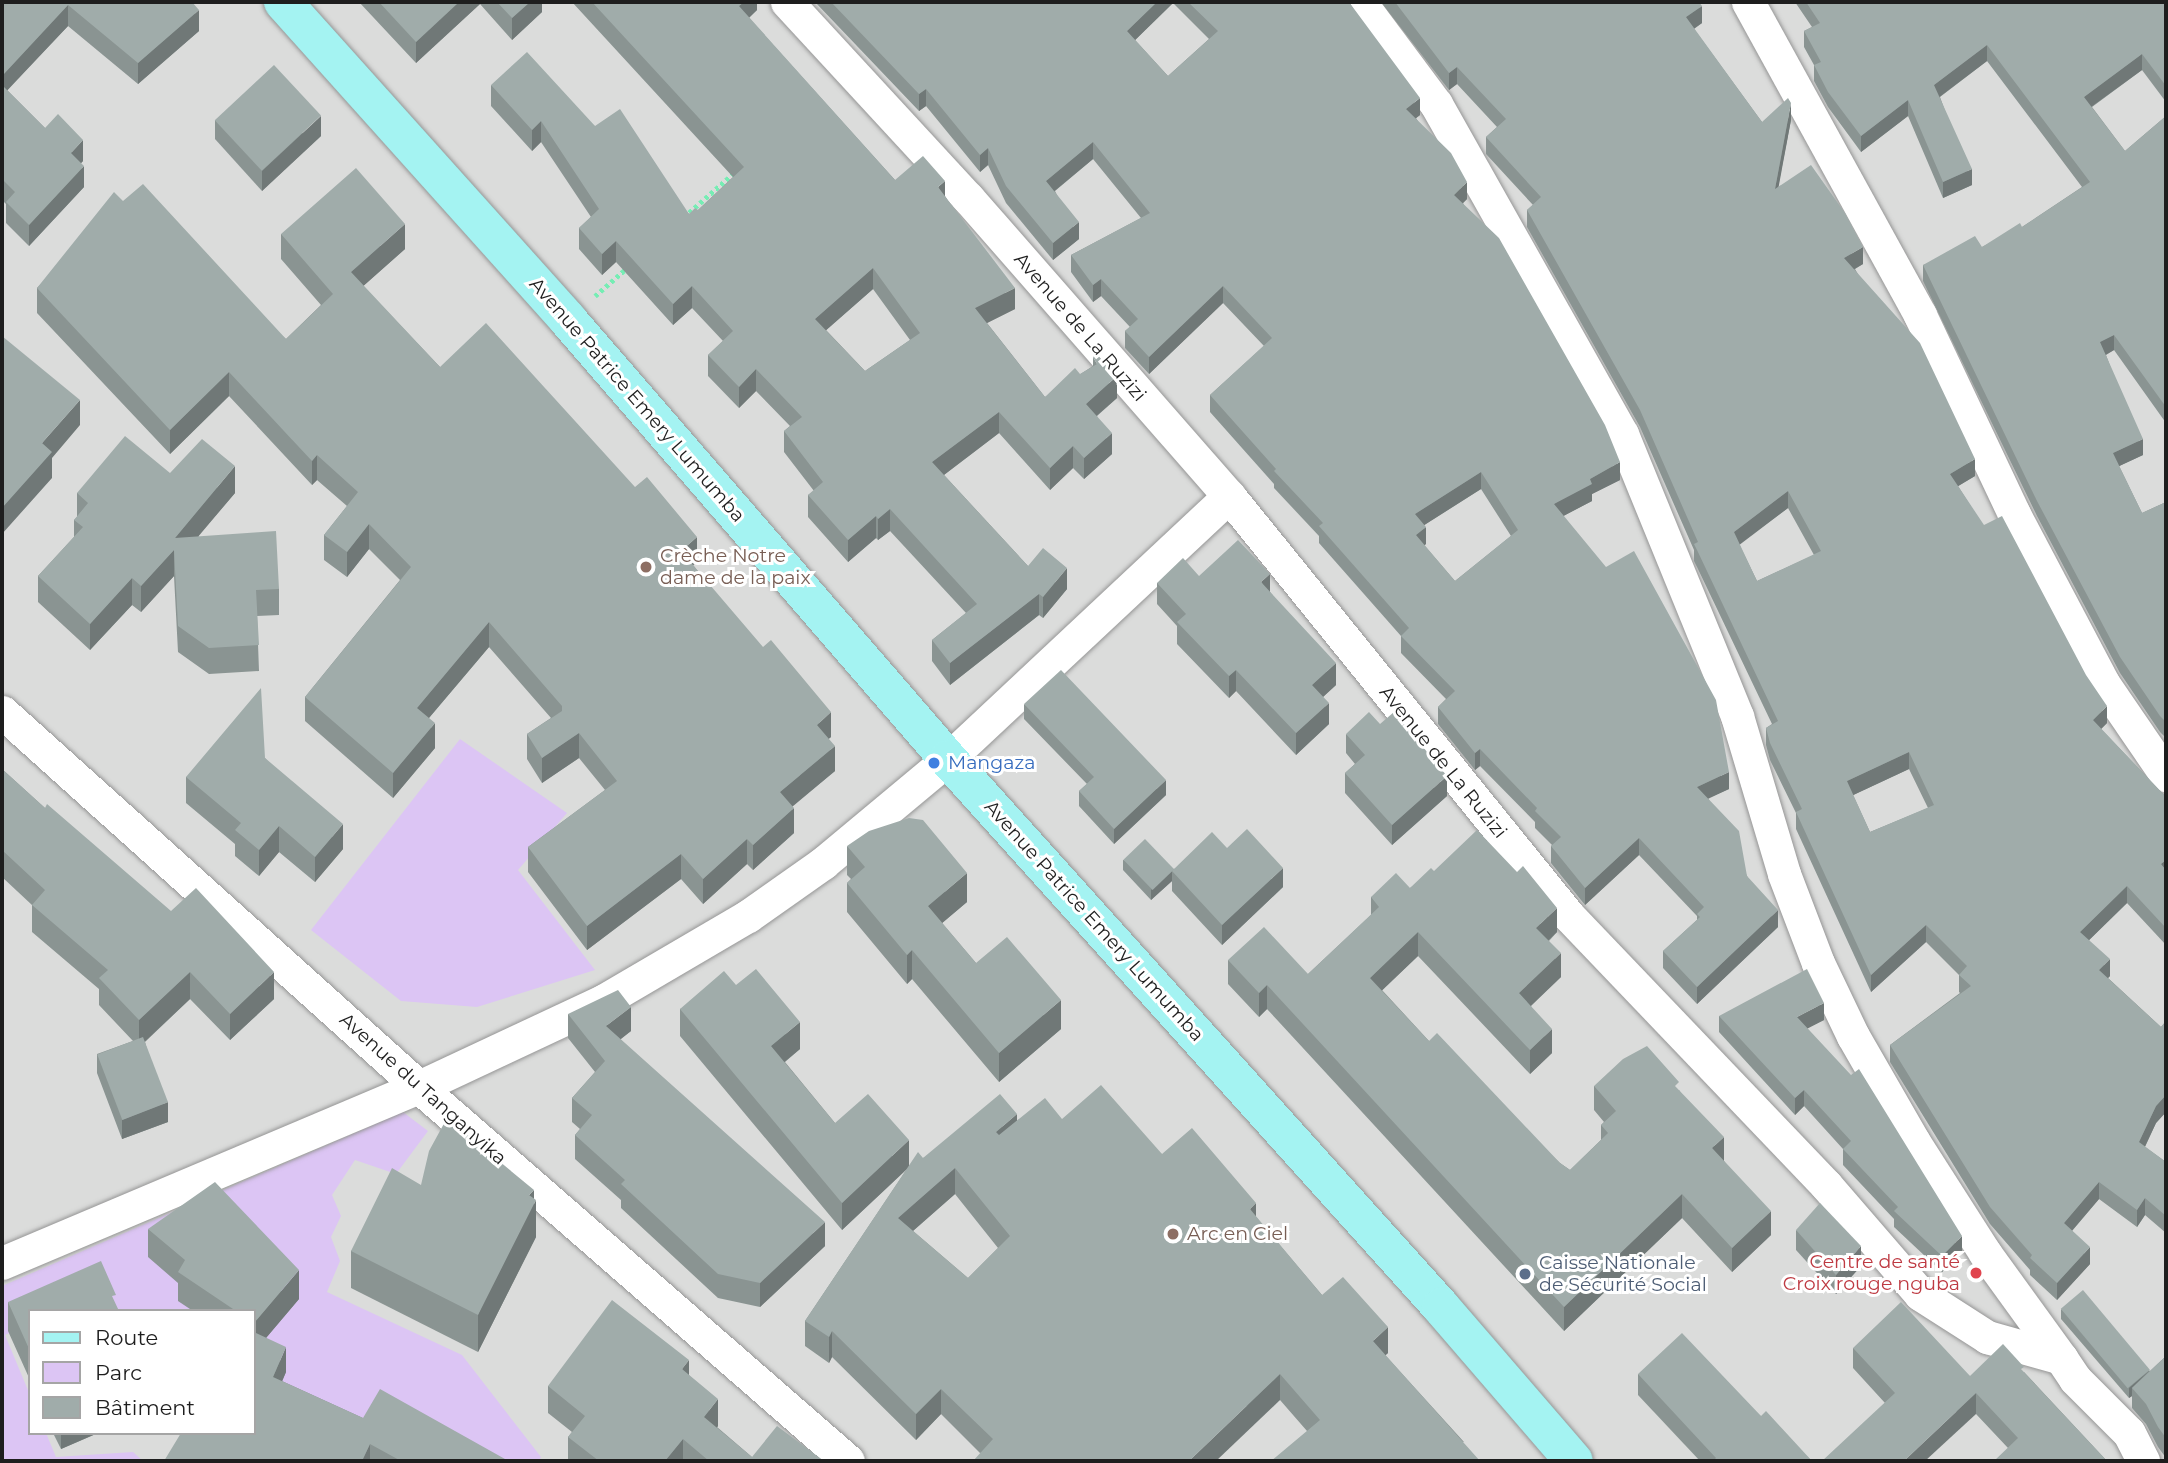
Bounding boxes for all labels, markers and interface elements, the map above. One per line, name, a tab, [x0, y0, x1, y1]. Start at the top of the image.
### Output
street label: Avenue de La Ruzizi	[1009, 248, 1151, 406]
street label: Avenue Patrice Emery Lumumba	[525, 273, 749, 527]
place label: Crèche Notre dame de la paix	[660, 545, 811, 589]
marker: Crèche Notre dame de la paix	[638, 559, 654, 575]
street label: Avenue de La Ruzizi	[1374, 681, 1512, 843]
place label: Mangaza	[948, 752, 1035, 774]
marker: Mangaza	[926, 755, 942, 771]
street label: Avenue Patrice Emery Lumumba	[980, 796, 1208, 1046]
street label: Avenue du Tanganyika	[335, 1008, 511, 1170]
place label: Arc en Ciel	[1187, 1223, 1288, 1245]
marker: Arc en Ciel	[1165, 1226, 1181, 1242]
place label: Centre de santé Croix rouge nguba	[1783, 1251, 1960, 1295]
place label: Caisse Nationale de Sécurité Social	[1539, 1252, 1707, 1296]
marker: Centre de santé Croix rouge nguba	[1966, 1263, 1986, 1283]
marker: Caisse Nationale de Sécurité Social	[1517, 1266, 1533, 1282]
legend	[28, 1309, 256, 1435]
text: Route	[95, 1325, 158, 1350]
text: Parc	[95, 1360, 142, 1385]
text: Bâtiment	[95, 1395, 195, 1420]

